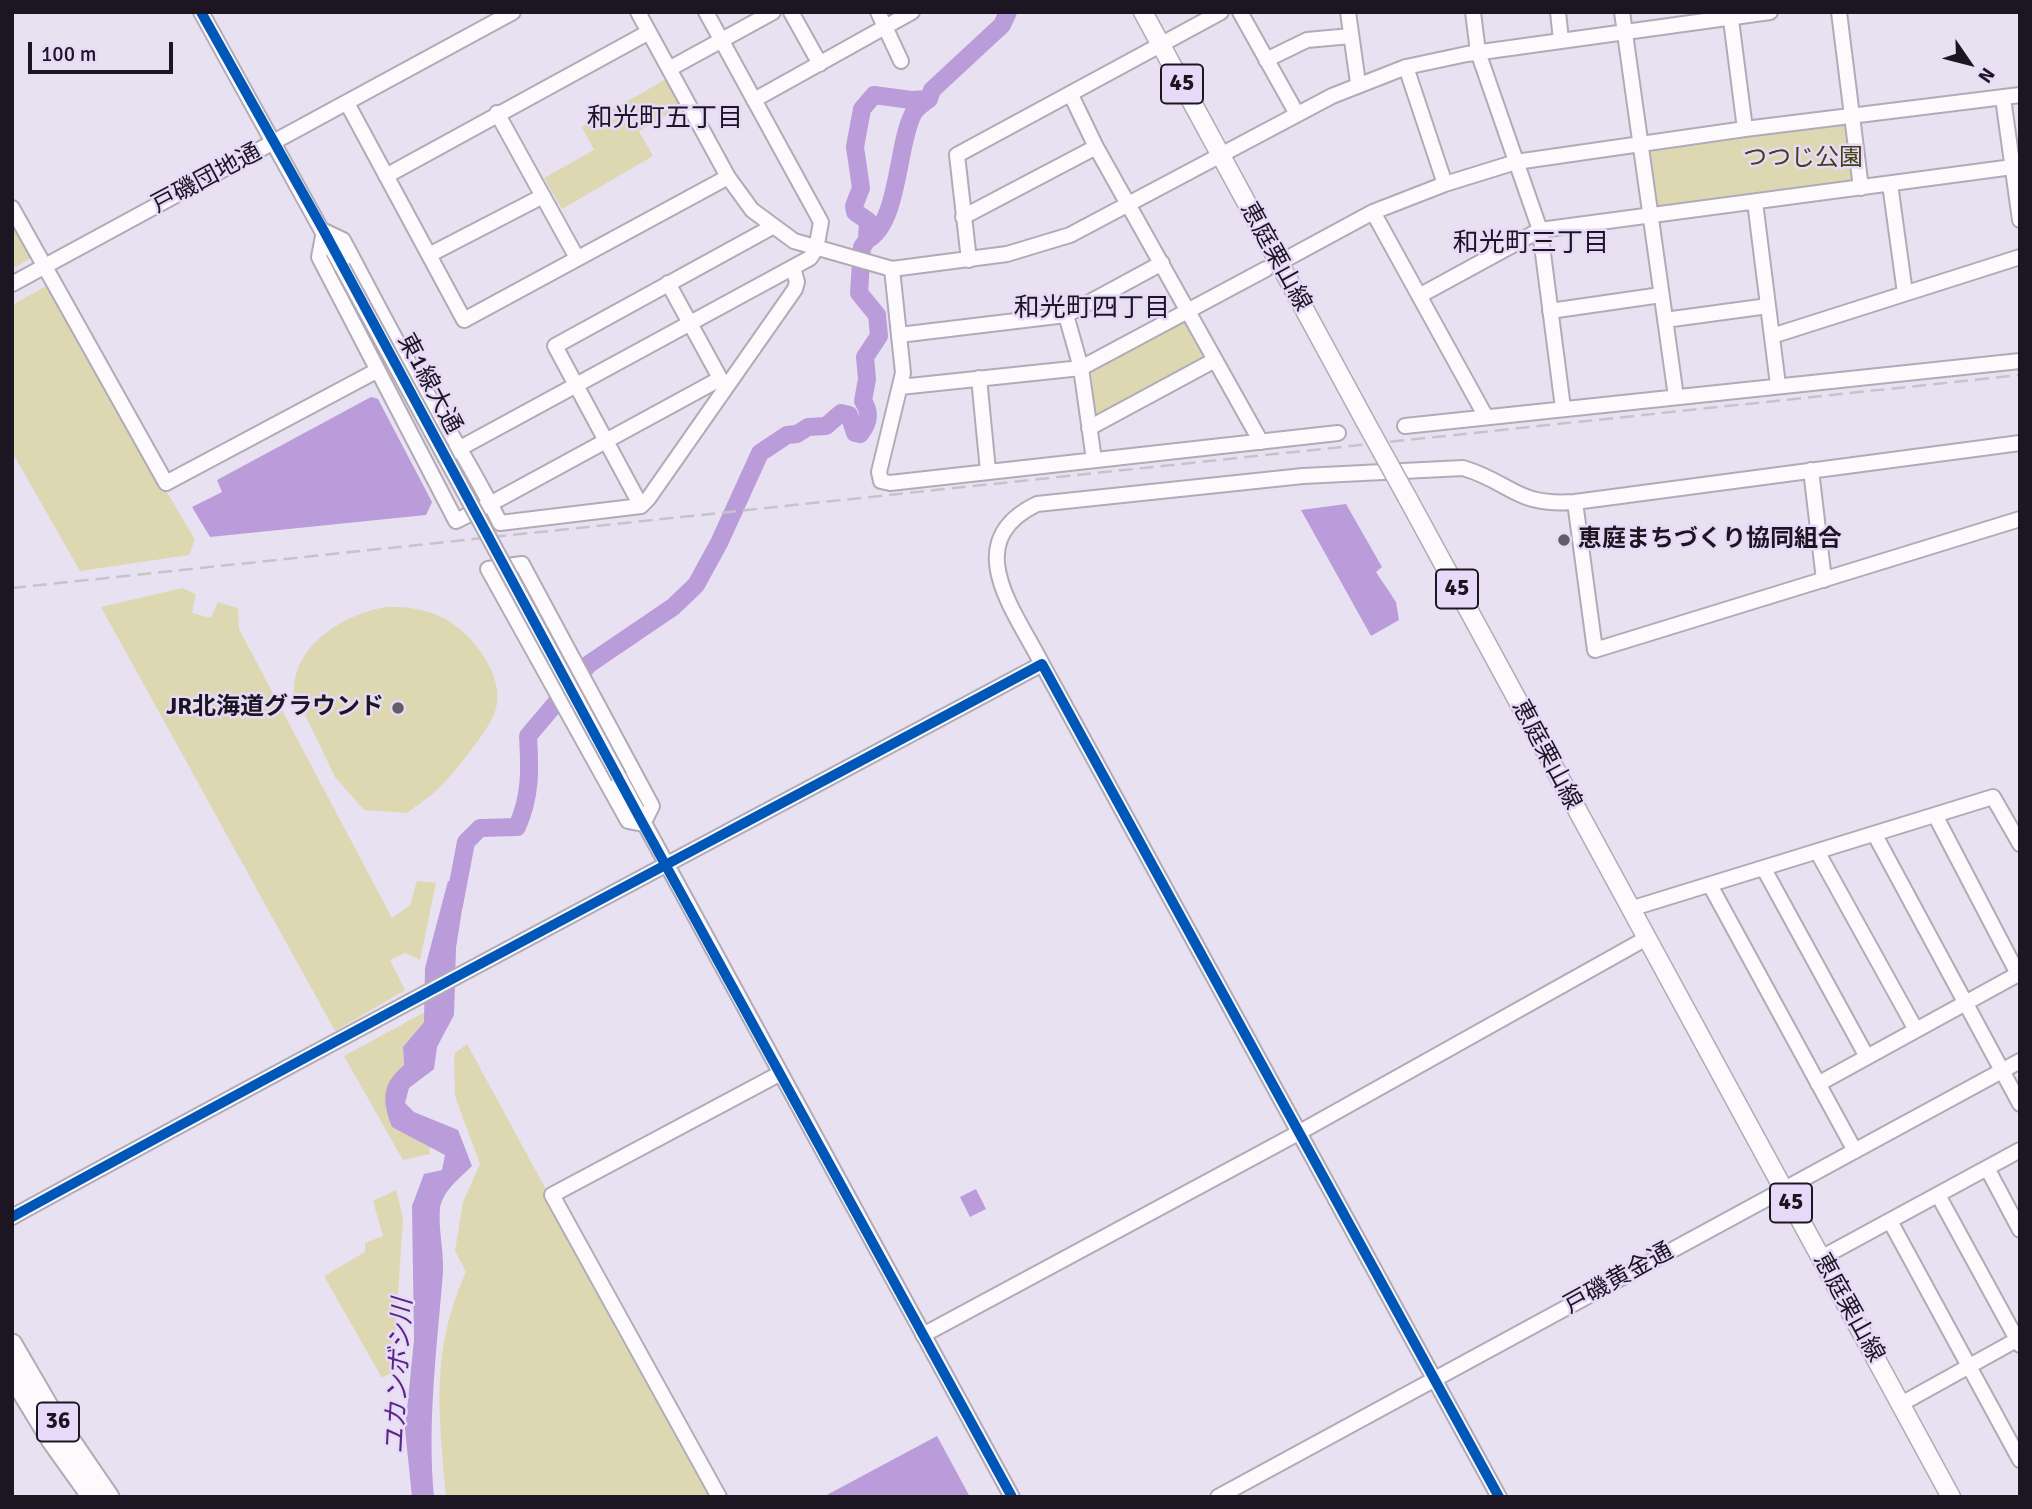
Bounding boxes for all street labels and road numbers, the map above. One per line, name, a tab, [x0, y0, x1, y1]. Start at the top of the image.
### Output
road number: 45	[1161, 64, 1203, 104]
street label: 戸磯団地通	[147, 138, 267, 220]
street label: 恵庭栗山線	[1233, 198, 1317, 316]
street label: 東1線大通	[391, 329, 467, 439]
road number: 45	[1436, 569, 1478, 608]
street label: 恵庭栗山線	[1505, 695, 1587, 815]
road number: 45	[1770, 1184, 1812, 1222]
street label: 戸磯黄金通	[1560, 1237, 1678, 1321]
street label: 恵庭栗山線	[1806, 1249, 1890, 1367]
road number: 36	[37, 1402, 79, 1442]

